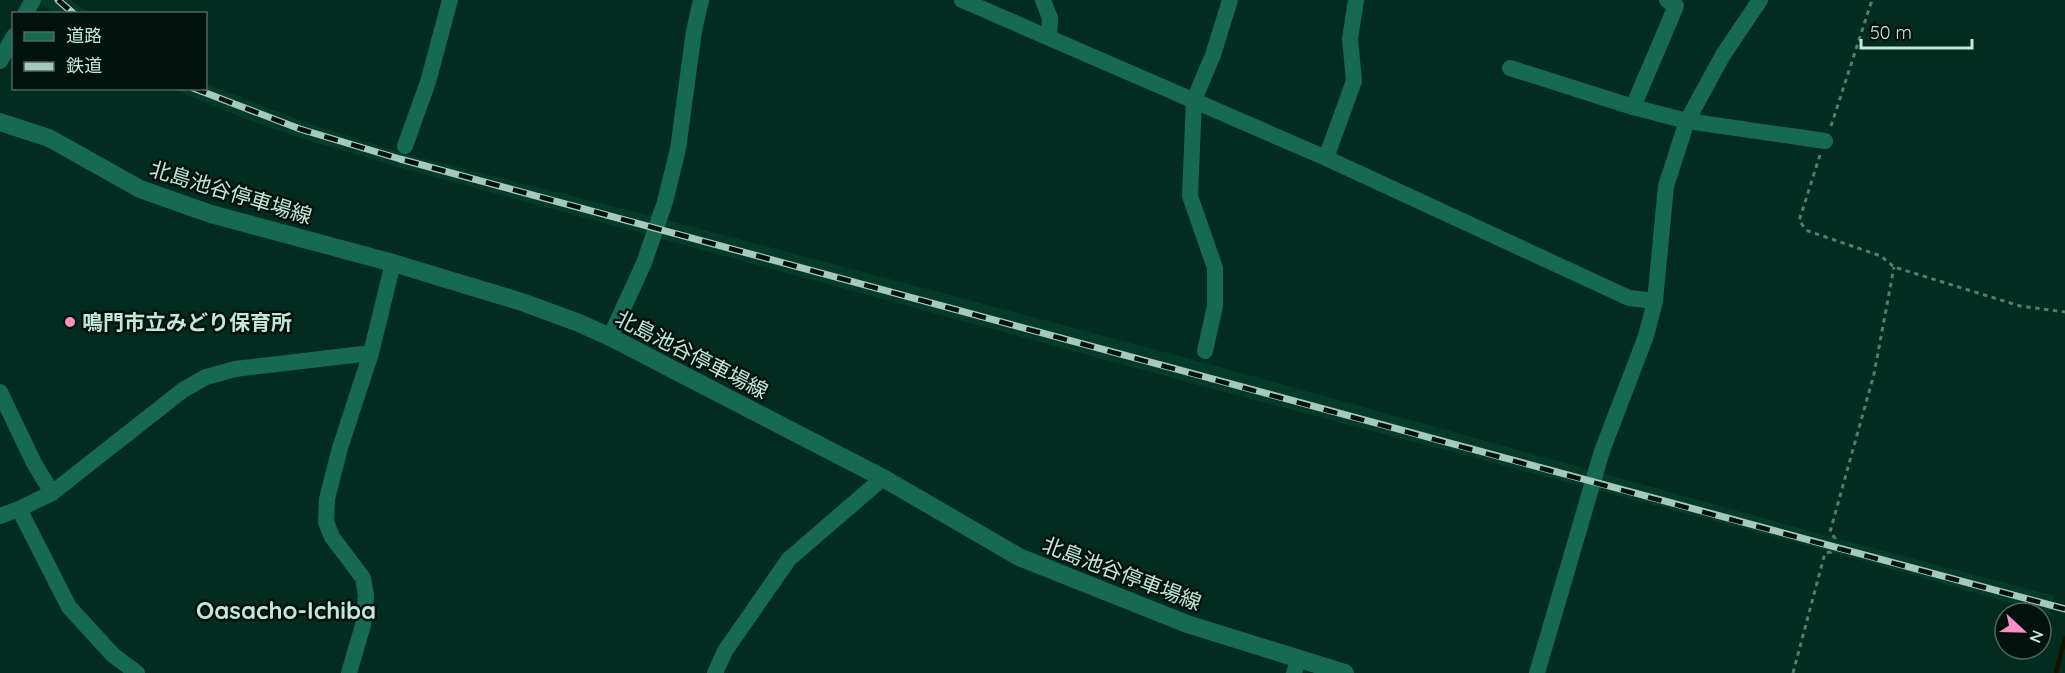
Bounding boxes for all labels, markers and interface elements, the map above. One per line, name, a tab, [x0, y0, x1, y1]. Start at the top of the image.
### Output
legend	[12, 12, 207, 90]
scale bar	[1861, 12, 1972, 50]
text: 50 m	[1870, 21, 1912, 44]
text: 道路	[66, 24, 102, 47]
text: 鉄道	[66, 54, 102, 77]
street label: 北島池谷停車場線	[147, 155, 315, 229]
street label: 北島池谷停車場線	[611, 304, 773, 404]
place label: 鳴門市立みどり保育所	[82, 309, 292, 335]
marker: 鳴門市立みどり保育所	[63, 315, 77, 329]
street label: 北島池谷停車場線	[1039, 531, 1205, 615]
district label: Oasacho-Ichiba	[196, 595, 376, 625]
north arrow	[1993, 601, 2053, 661]
text: N	[2025, 627, 2048, 646]

